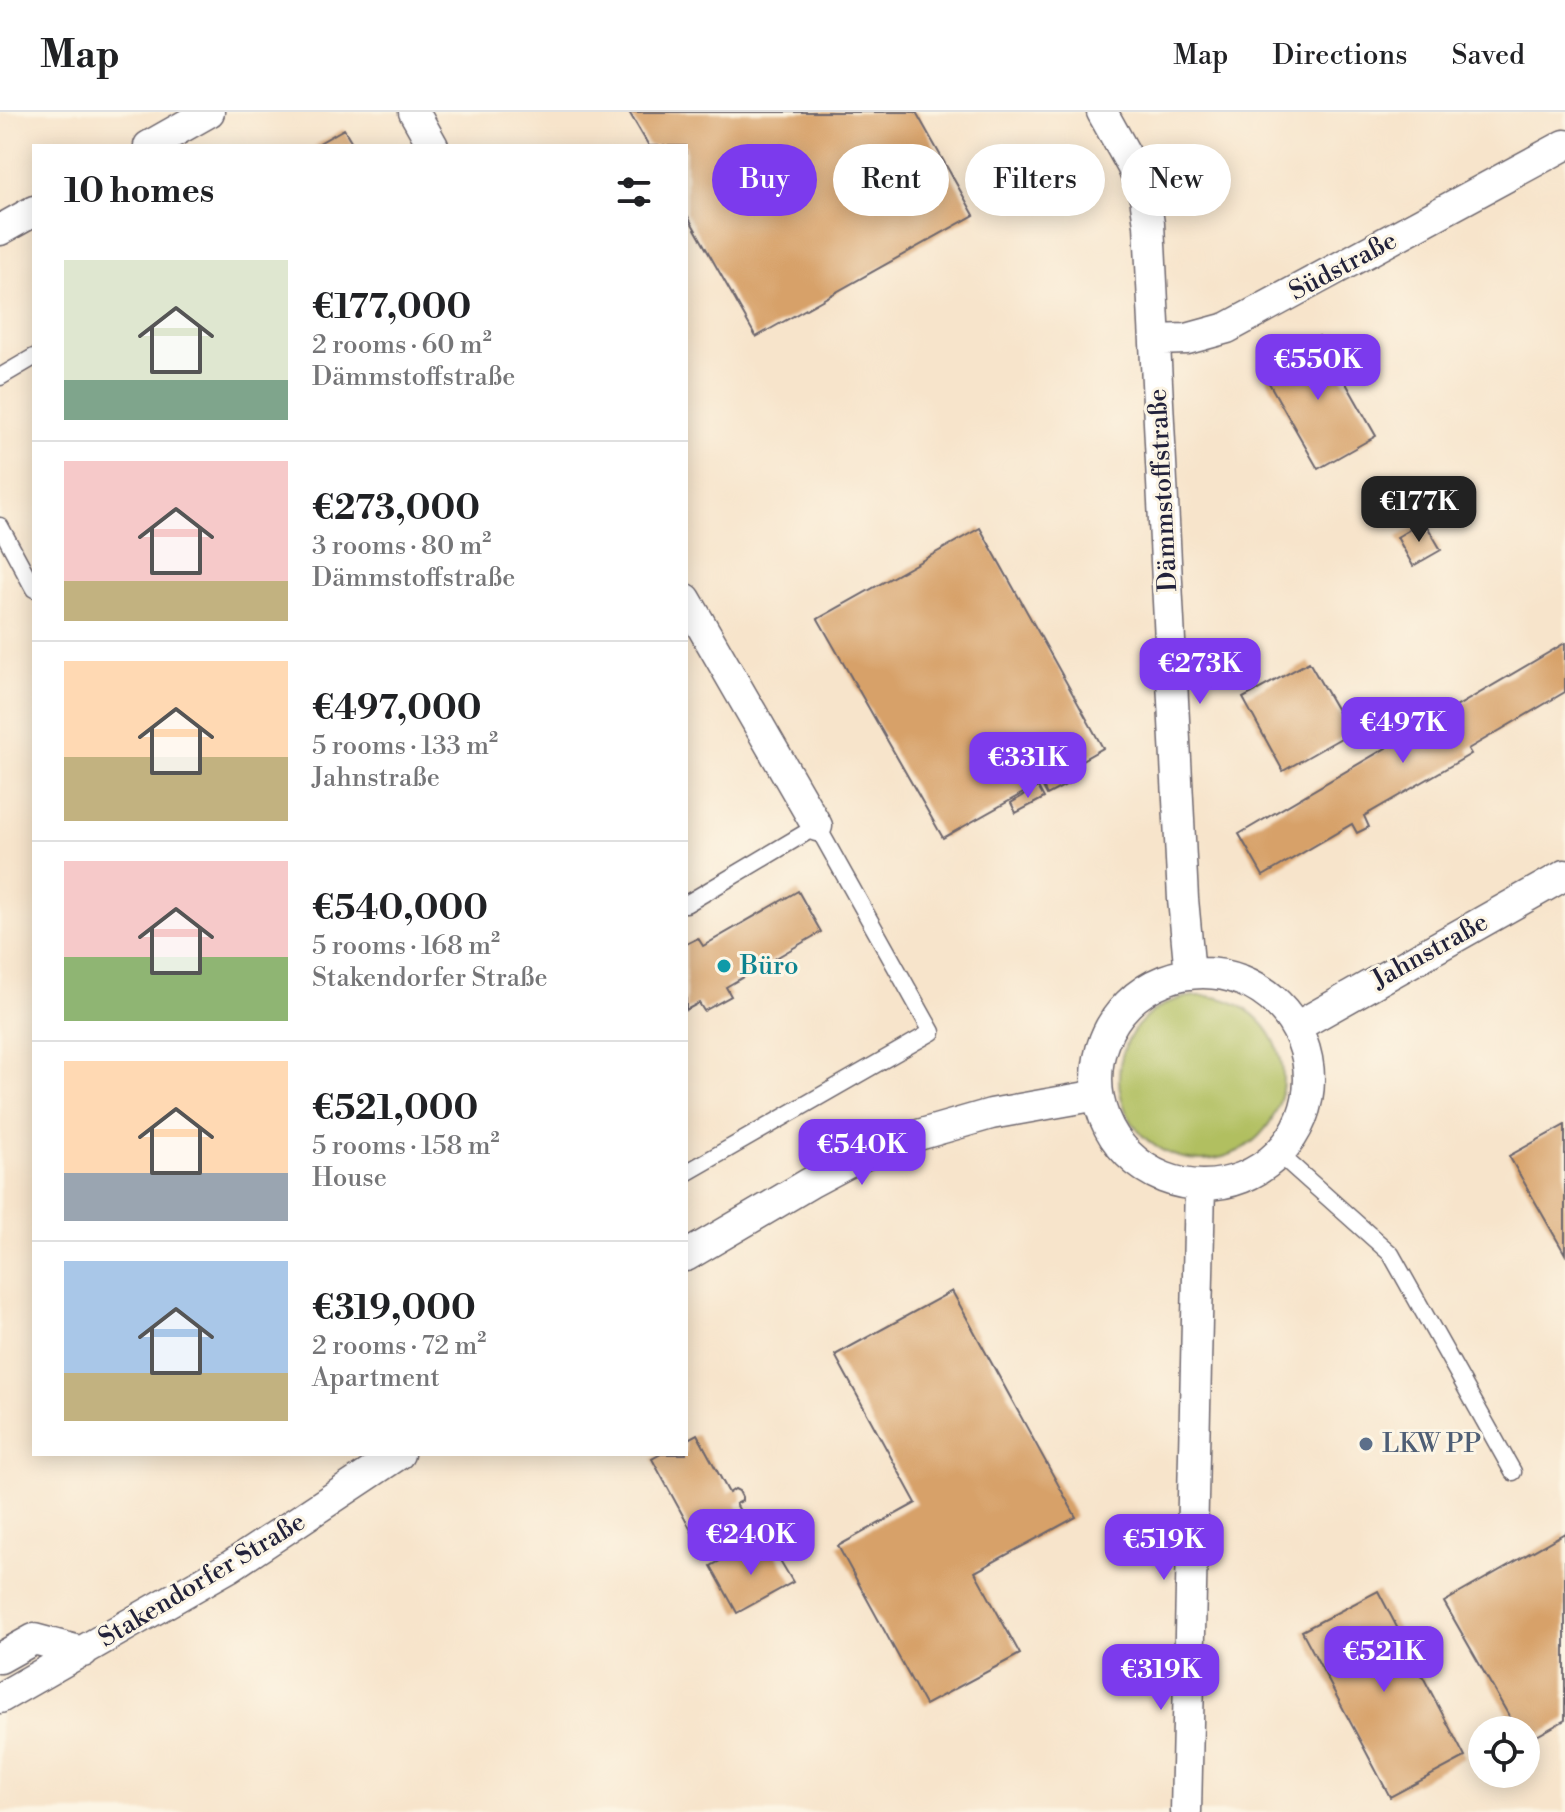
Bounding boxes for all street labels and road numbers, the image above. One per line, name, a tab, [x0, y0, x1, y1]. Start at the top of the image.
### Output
street label: Südstraße	[1284, 224, 1402, 308]
street label: Dämmstoffstraße	[1142, 388, 1184, 592]
street label: Jahnstraße	[1365, 906, 1494, 997]
street label: Stakendorfer Straße	[93, 1506, 311, 1654]

